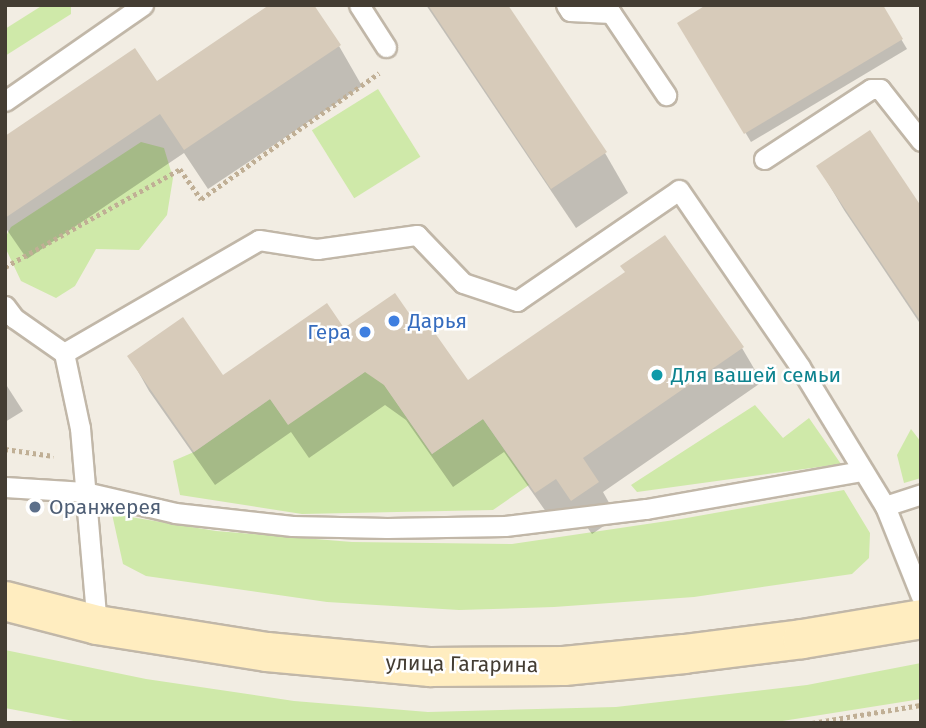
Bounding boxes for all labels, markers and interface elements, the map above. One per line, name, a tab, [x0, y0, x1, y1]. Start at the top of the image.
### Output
place label: Дарья	[408, 308, 467, 334]
marker: Дарья	[386, 313, 402, 329]
place label: Гера	[307, 319, 351, 345]
marker: Гера	[357, 324, 373, 340]
place label: Для вашей семьи	[671, 362, 841, 388]
marker: Для вашей семьи	[649, 367, 665, 383]
place label: Оранжерея	[49, 494, 161, 520]
marker: Оранжерея	[27, 499, 43, 515]
street label: улица Гагарина	[385, 650, 539, 678]

